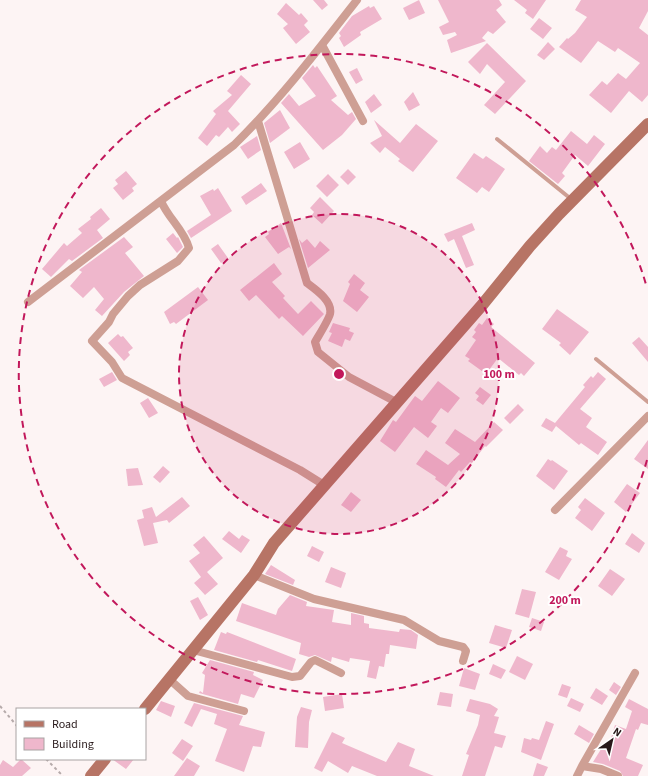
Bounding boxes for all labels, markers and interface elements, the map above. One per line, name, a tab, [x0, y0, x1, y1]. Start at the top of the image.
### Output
text: 100 m	[483, 366, 515, 383]
centre of rings	[332, 367, 346, 381]
text: 200 m	[549, 592, 581, 609]
legend	[16, 708, 146, 760]
text: Road	[52, 716, 78, 733]
north arrow	[592, 720, 632, 760]
text: N	[610, 724, 625, 740]
text: Building	[52, 736, 94, 753]

